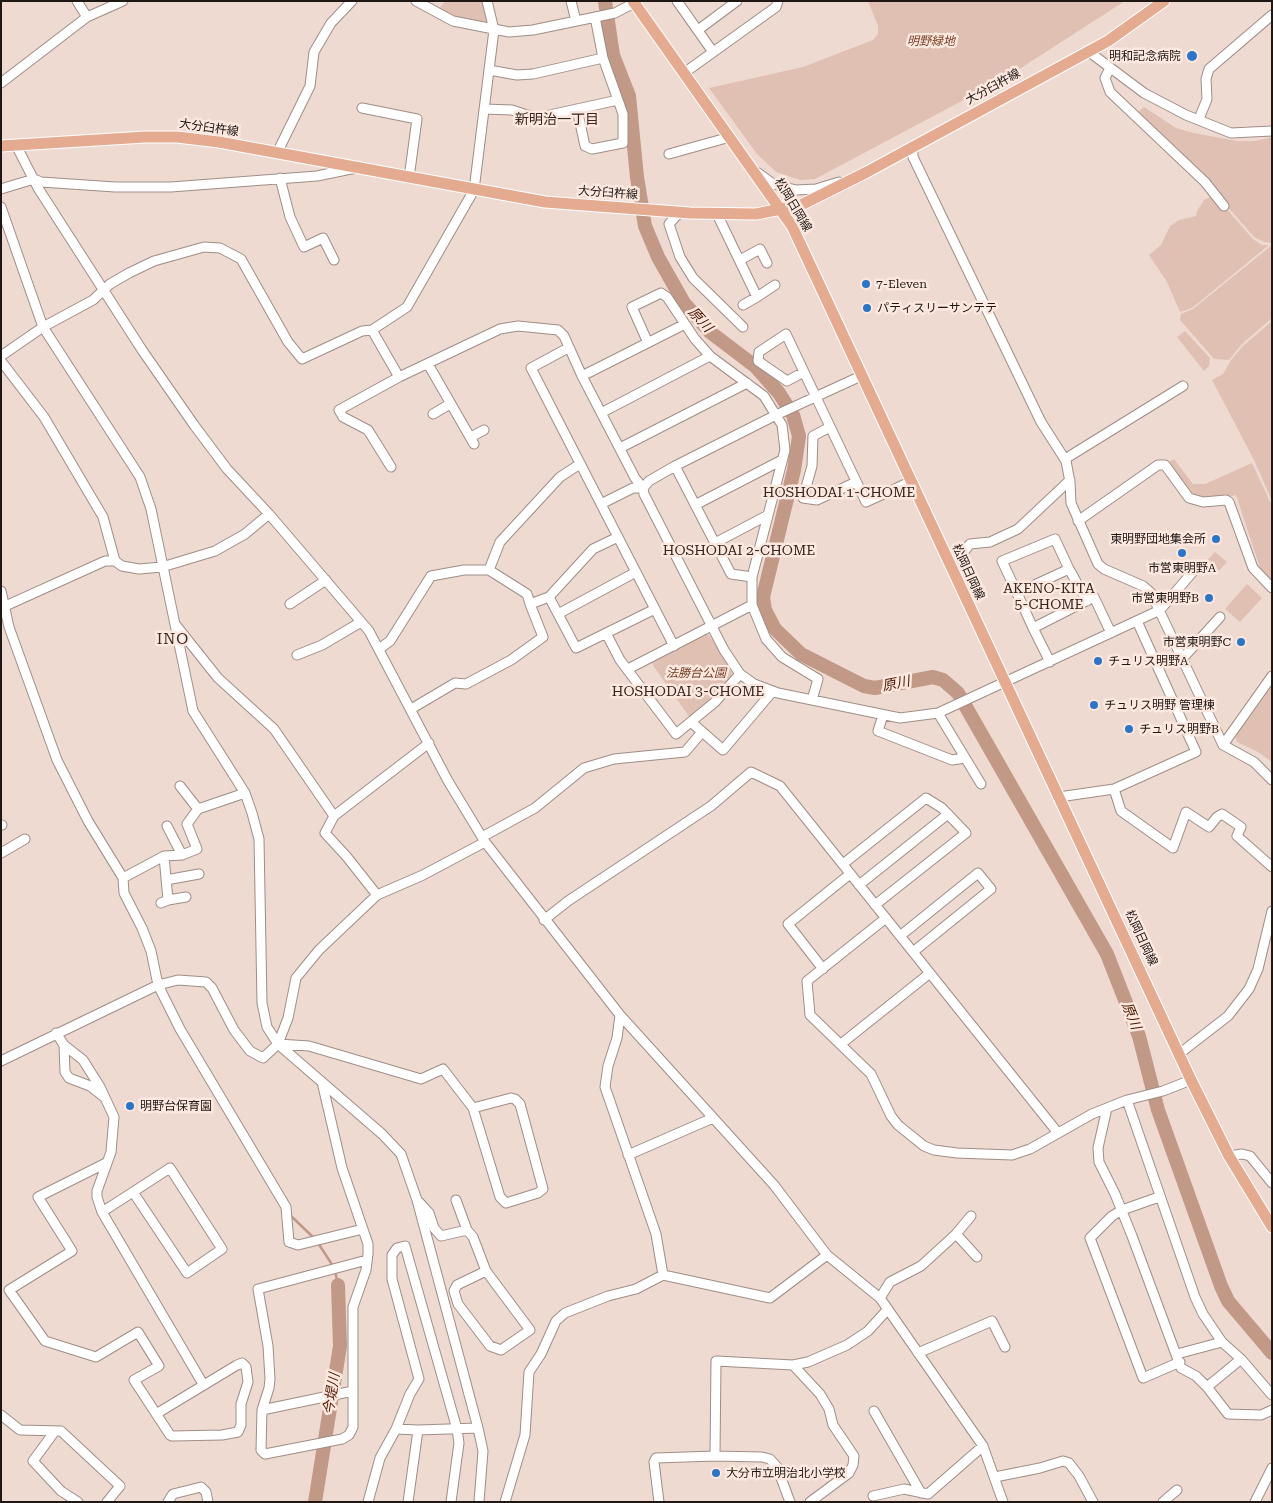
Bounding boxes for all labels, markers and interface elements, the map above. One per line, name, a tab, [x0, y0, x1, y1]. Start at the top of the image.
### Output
park label: 明野緑地	[907, 34, 955, 48]
place label: 明和記念病院	[1109, 49, 1181, 63]
marker: 明和記念病院	[1185, 49, 1199, 63]
street label: 大分臼杵線	[963, 66, 1023, 108]
district label: 新明治一丁目	[515, 112, 599, 128]
street label: 大分臼杵線	[178, 117, 240, 139]
street label: 松岡日岡線	[771, 176, 815, 234]
street label: 大分臼杵線	[578, 184, 638, 202]
place label: 7-Eleven	[876, 277, 927, 291]
marker: 7-Eleven	[860, 278, 872, 290]
place label: パティスリーサンテテ	[877, 301, 997, 315]
marker: パティスリーサンテテ	[861, 302, 873, 314]
water label: 原川	[684, 304, 716, 336]
district label: HOSHODAI 1-CHOME	[753, 485, 925, 501]
place label: 東明野団地集会所	[1110, 532, 1206, 546]
marker: 東明野団地集会所	[1210, 533, 1222, 545]
street label: 松岡日岡線	[949, 542, 987, 602]
district label: HOSHODAI 2-CHOME	[653, 543, 825, 559]
marker: 市営東明野A	[1176, 547, 1188, 559]
place label: 市営東明野A	[1148, 561, 1216, 575]
district label: AKENO-KITA 5-CHOME	[997, 581, 1101, 614]
place label: 市営東明野B	[1131, 591, 1199, 605]
marker: 市営東明野B	[1203, 592, 1215, 604]
district label: INO	[156, 631, 190, 649]
place label: 市営東明野C	[1162, 635, 1231, 649]
marker: 市営東明野C	[1235, 636, 1247, 648]
place label: チュリス明野A	[1108, 654, 1188, 668]
marker: チュリス明野A	[1092, 655, 1104, 667]
park label: 法勝台公園	[666, 666, 726, 680]
water label: 原川	[881, 673, 911, 695]
district label: HOSHODAI 3-CHOME	[602, 684, 774, 700]
place label: チュリス明野 管理棟	[1104, 698, 1215, 712]
marker: チュリス明野 管理棟	[1088, 699, 1100, 711]
place label: チュリス明野B	[1139, 722, 1219, 736]
marker: チュリス明野B	[1123, 723, 1135, 735]
street label: 松岡日岡線	[1122, 908, 1160, 968]
water label: 原川	[1118, 1000, 1144, 1032]
place label: 明野台保育園	[140, 1099, 212, 1113]
marker: 明野台保育園	[124, 1100, 136, 1112]
water label: 今堤川	[320, 1372, 344, 1416]
place label: 大分市立明治北小学校	[726, 1466, 846, 1480]
marker: 大分市立明治北小学校	[710, 1467, 722, 1479]

